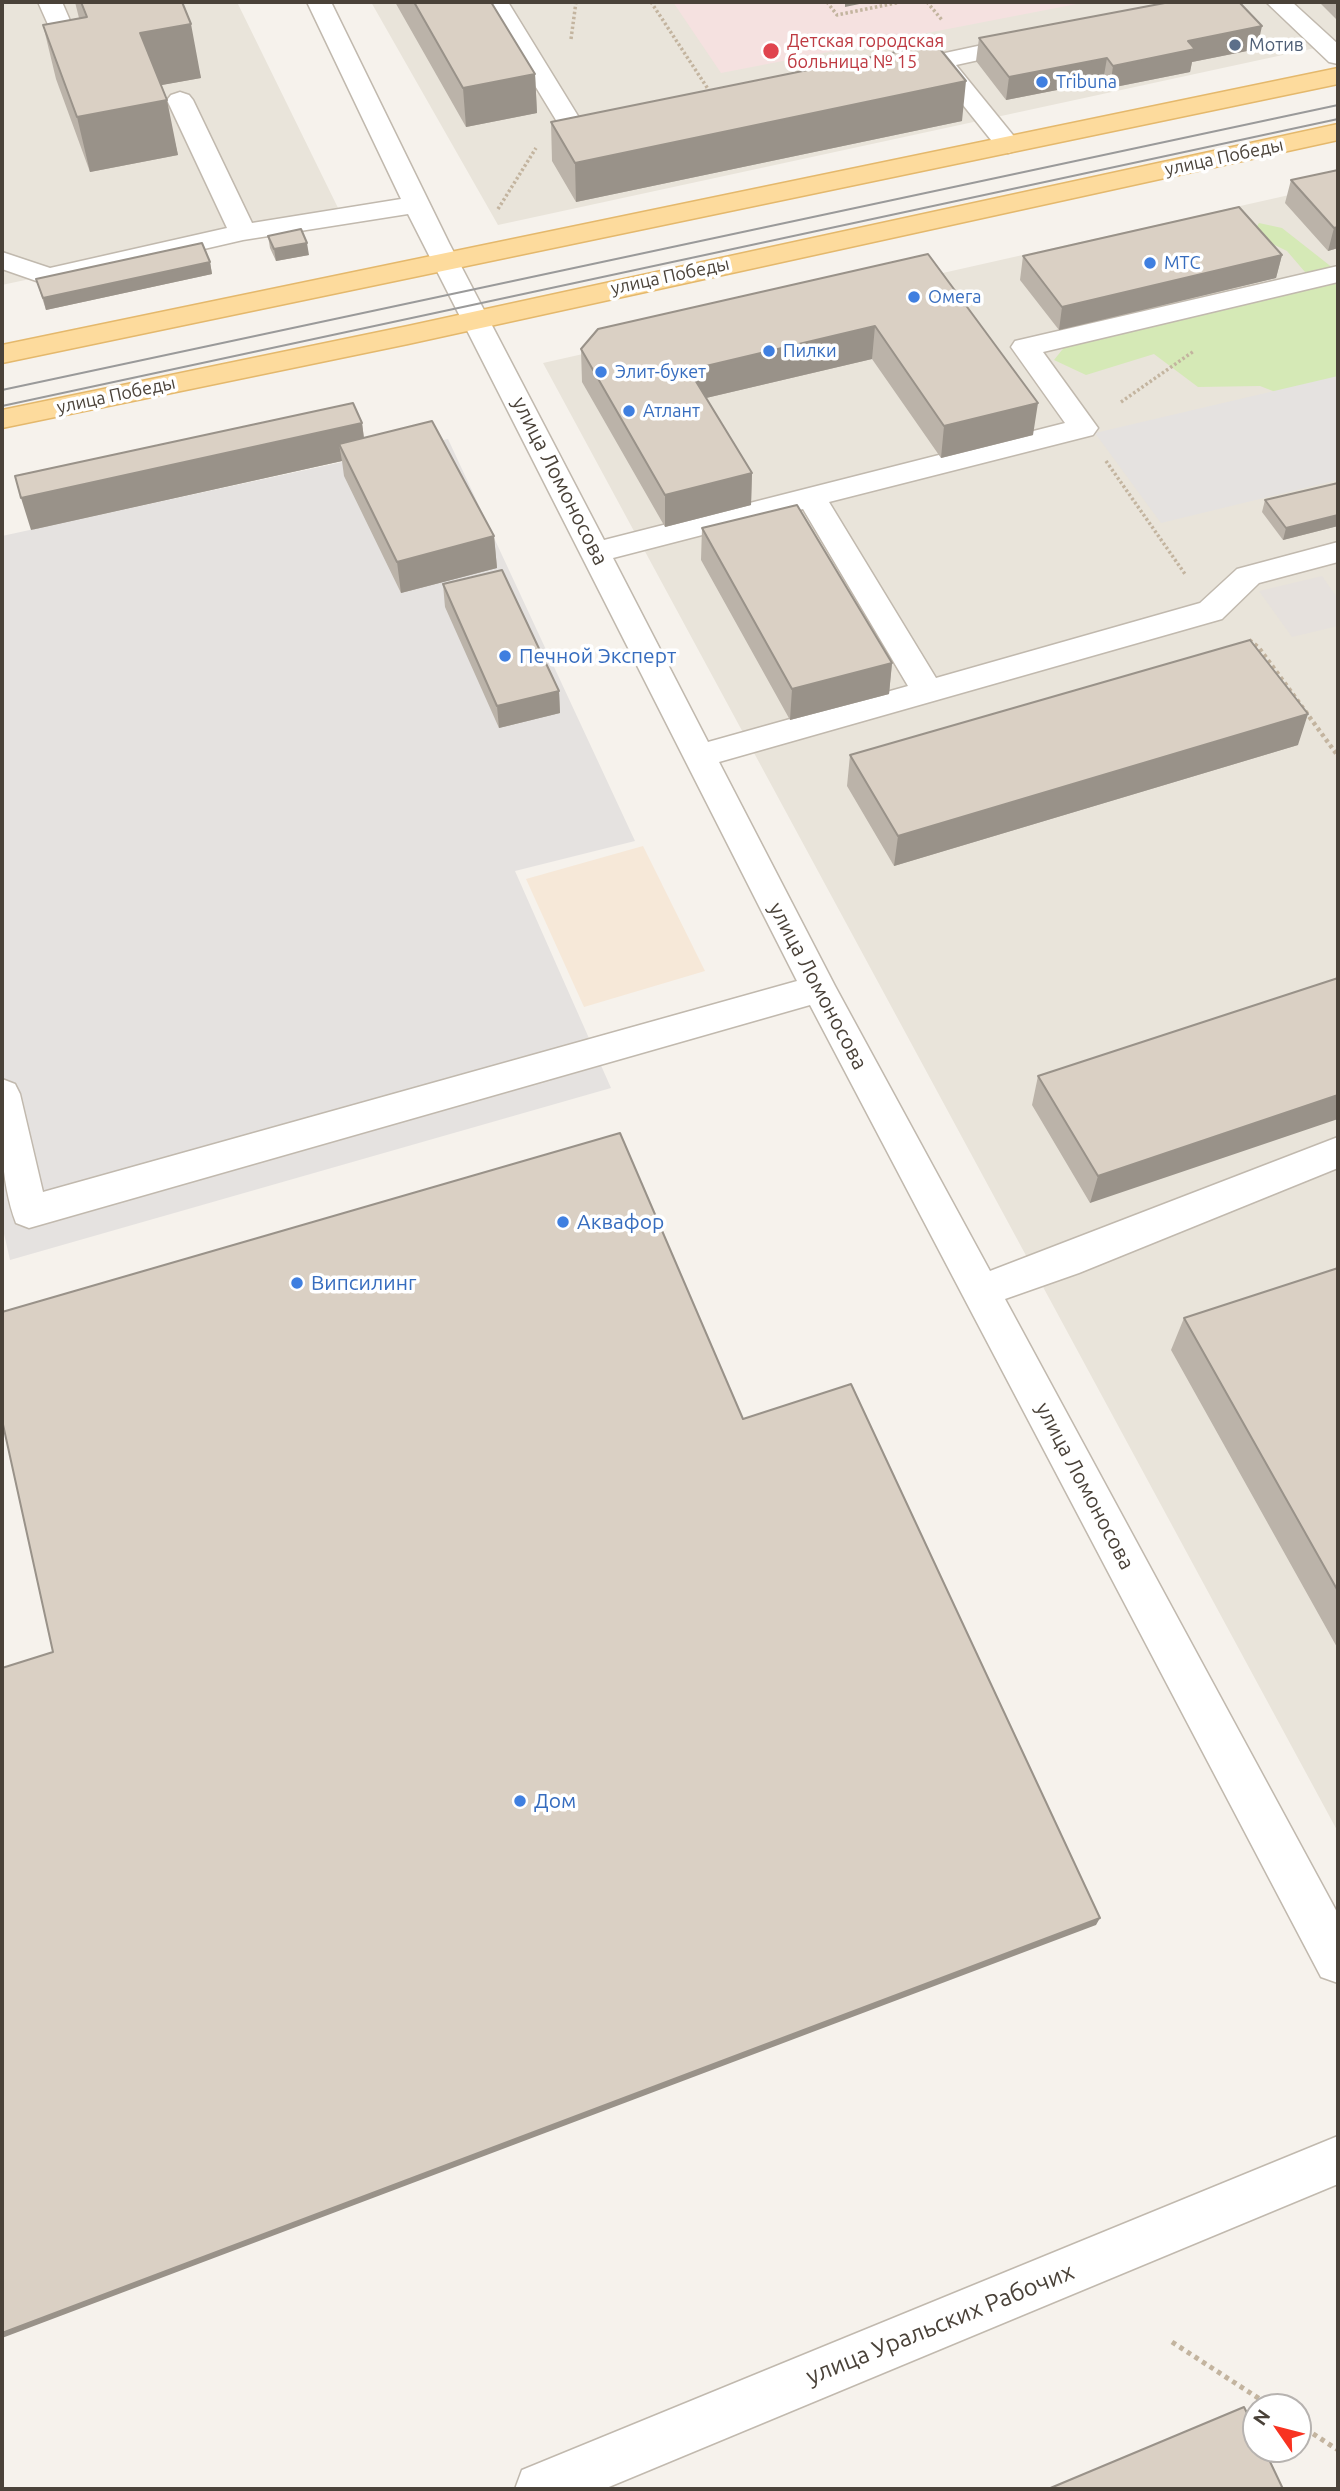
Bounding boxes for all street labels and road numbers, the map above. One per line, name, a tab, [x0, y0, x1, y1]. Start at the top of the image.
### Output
street label: улица Победы	[1163, 134, 1285, 180]
street label: улица Победы	[609, 253, 731, 299]
street label: улица Победы	[55, 372, 177, 418]
street label: улица Ломоносова	[507, 393, 613, 569]
street label: улица Ломоносова	[763, 898, 873, 1074]
street label: улица Ломоносова	[1030, 1398, 1140, 1574]
street label: улица Уральских Рабочих	[802, 2257, 1078, 2391]

